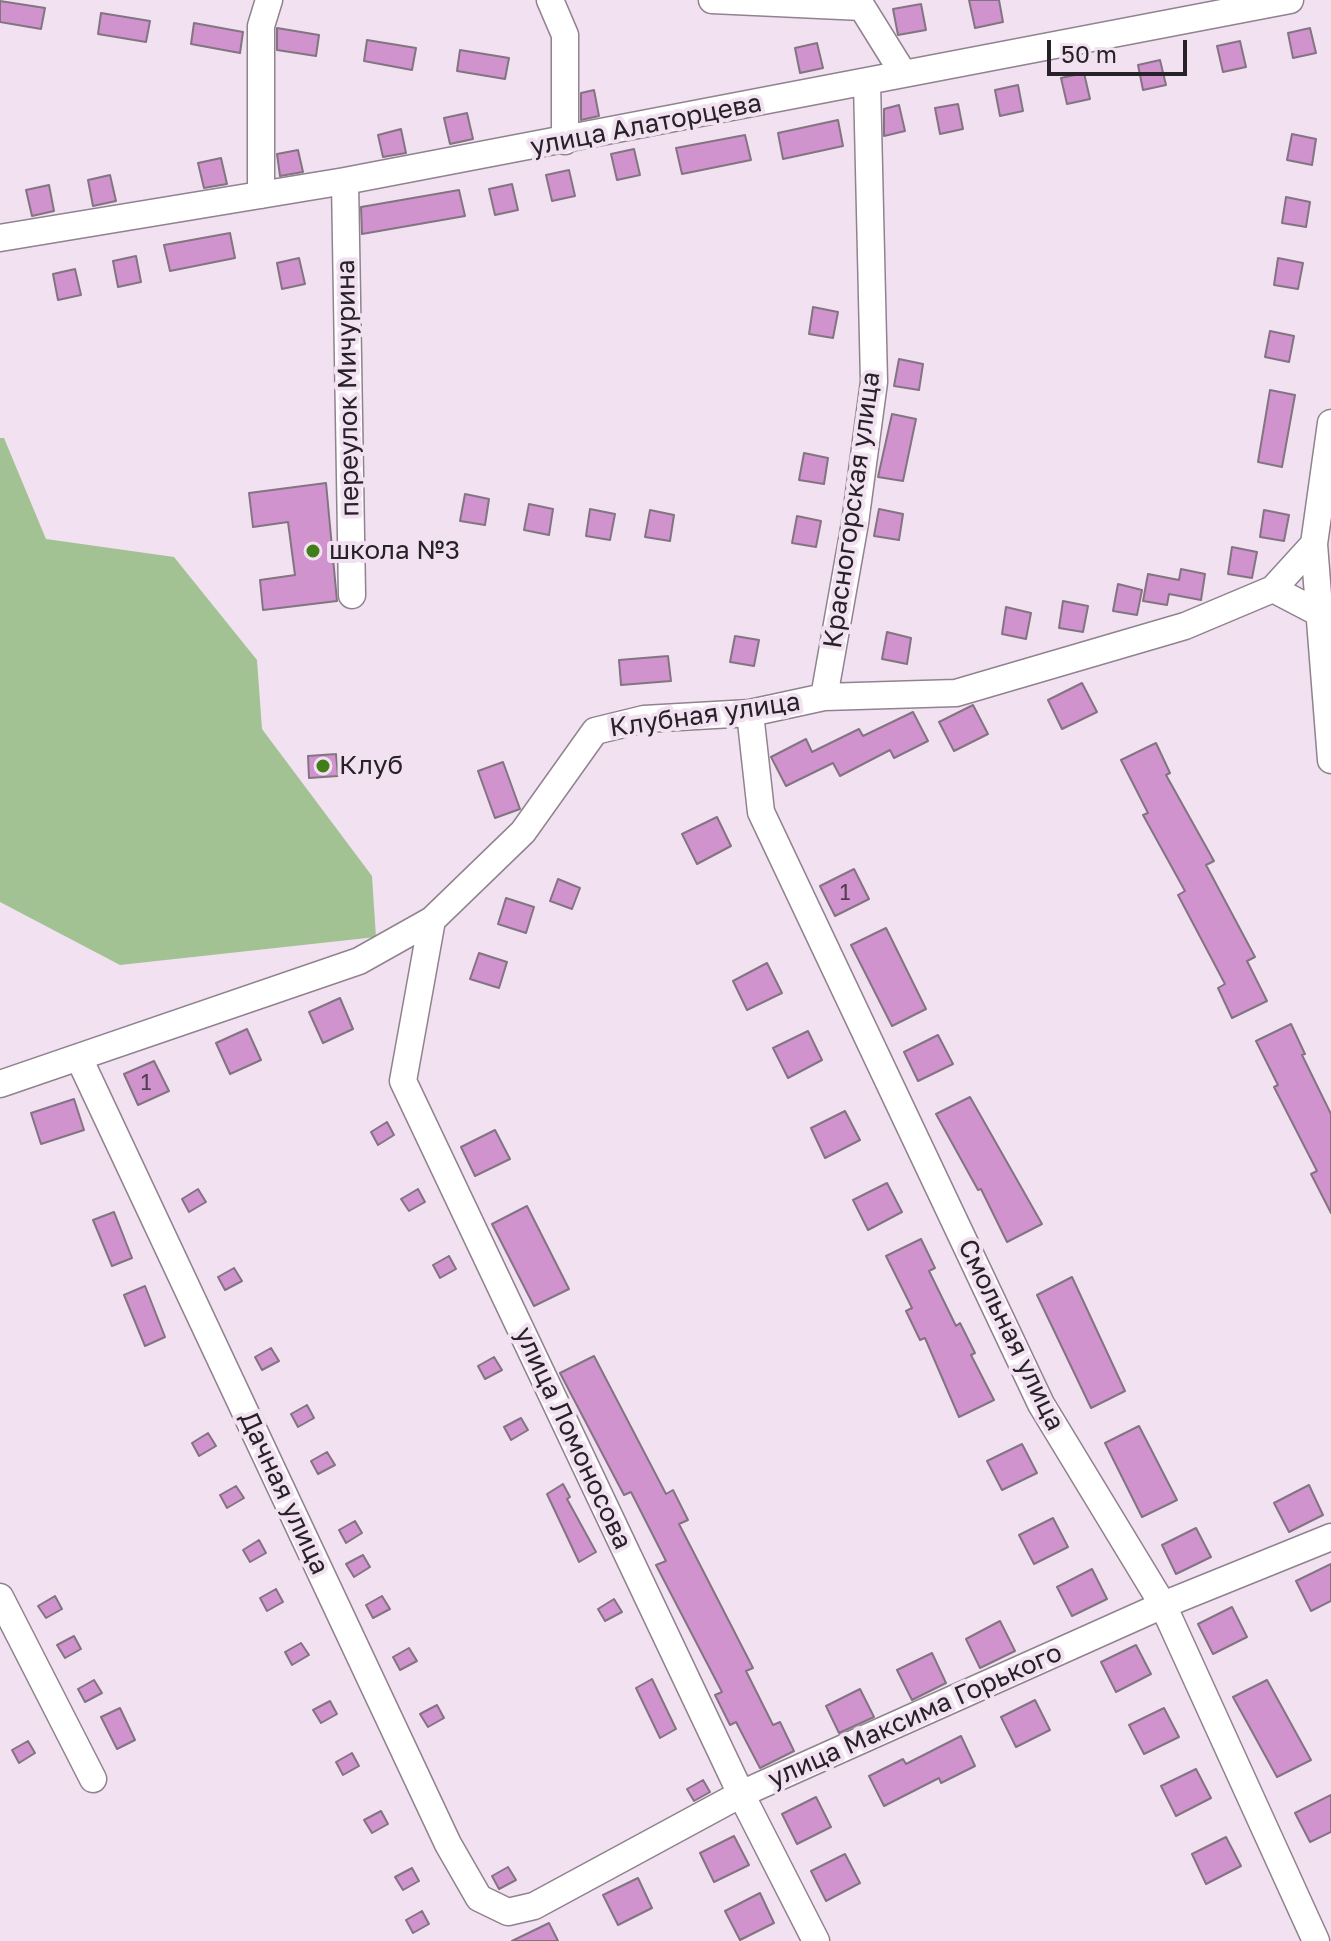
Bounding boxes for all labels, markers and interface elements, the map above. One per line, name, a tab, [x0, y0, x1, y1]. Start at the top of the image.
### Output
scale bar	[1051, 24, 1191, 74]
text: 50 m	[1061, 39, 1117, 68]
street label: улица Алаторцева	[528, 87, 764, 163]
street label: переулок Мичурина	[330, 259, 366, 517]
street label: Красногорская улица	[817, 370, 887, 650]
place label: школа №3	[329, 535, 460, 567]
marker: школа №3	[304, 542, 322, 560]
street label: Клубная улица	[608, 686, 802, 744]
place label: Клуб	[339, 750, 403, 782]
marker: Клуб	[314, 757, 332, 775]
house number: 1	[840, 880, 850, 906]
house number: 1	[141, 1070, 151, 1096]
street label: Смольная улица	[951, 1234, 1071, 1436]
street label: улица Ломоносова	[508, 1322, 638, 1554]
street label: Дачная улица	[233, 1407, 335, 1579]
street label: улица Максима Горького	[763, 1637, 1067, 1795]

